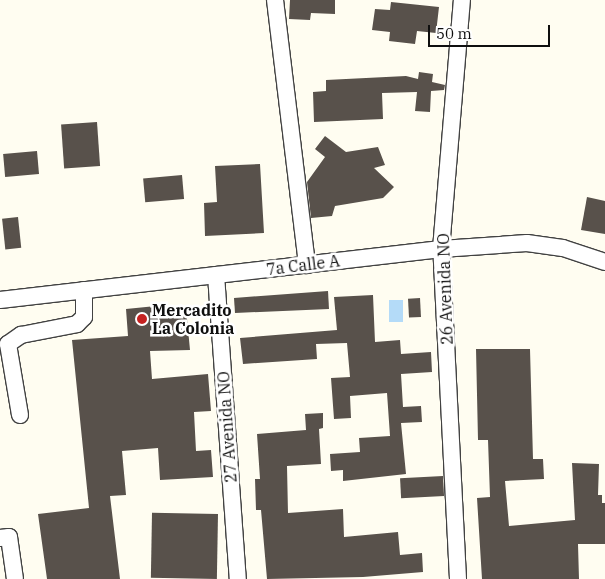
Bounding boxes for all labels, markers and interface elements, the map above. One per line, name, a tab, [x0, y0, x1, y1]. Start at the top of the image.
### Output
scale bar	[430, 15, 552, 47]
text: 50 m	[436, 24, 472, 43]
street label: 26 Avenida NO	[433, 233, 457, 345]
street label: 7a Calle A	[265, 251, 341, 279]
place label: Mercadito La Colonia	[152, 300, 234, 338]
marker: Mercadito La Colonia	[136, 313, 148, 325]
street label: 27 Avenida NO	[214, 371, 240, 483]

